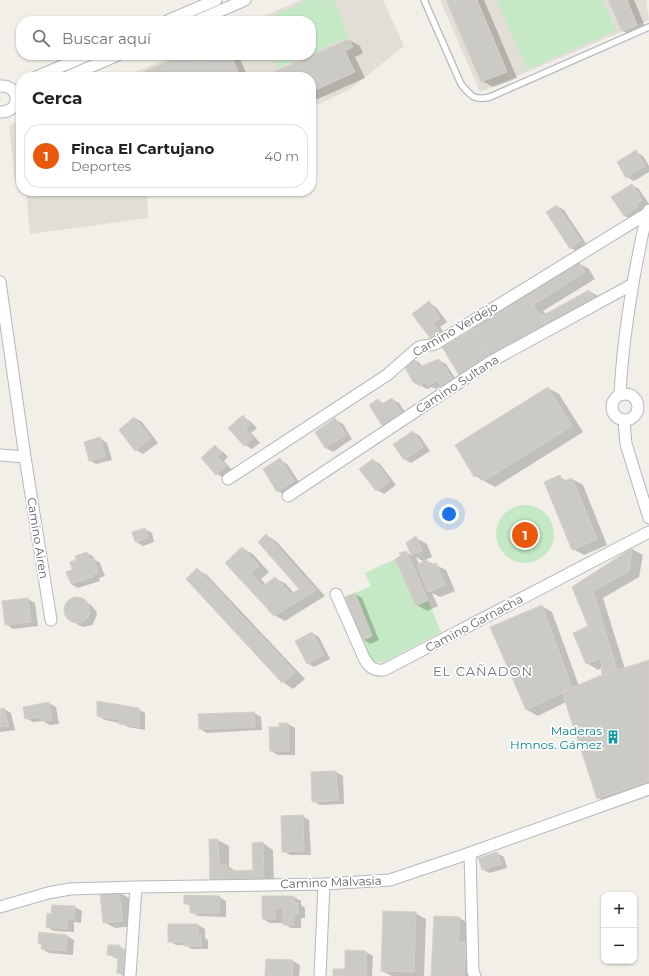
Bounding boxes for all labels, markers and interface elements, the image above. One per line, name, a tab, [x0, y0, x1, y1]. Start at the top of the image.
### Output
search box	[16, 16, 316, 60]
icon: search	[30, 27, 52, 49]
text: Buscar aquí	[62, 29, 151, 48]
text: Cerca	[32, 88, 82, 108]
text: Finca El Cartujano	[71, 139, 214, 158]
text: 1	[43, 148, 49, 164]
text: 40 m	[265, 148, 299, 164]
text: Deportes	[71, 158, 131, 174]
street label: Camino Verdejo	[410, 299, 500, 359]
street label: Camino Sultana	[413, 352, 501, 416]
street label: Camino Airen	[24, 496, 52, 580]
your location	[439, 504, 459, 524]
pin: 1	[512, 520, 538, 550]
street label: Camino Garnacha	[423, 591, 525, 655]
district label: EL CAÑADON	[433, 663, 533, 679]
place label: Maderas Hmnos. Gámez	[510, 723, 602, 752]
building icon: Maderas Hmnos. Gámez	[605, 729, 621, 745]
street label: Camino Malvasía	[280, 873, 382, 891]
map controls	[601, 892, 637, 964]
button: +	[601, 892, 637, 928]
button: −	[601, 928, 637, 964]

